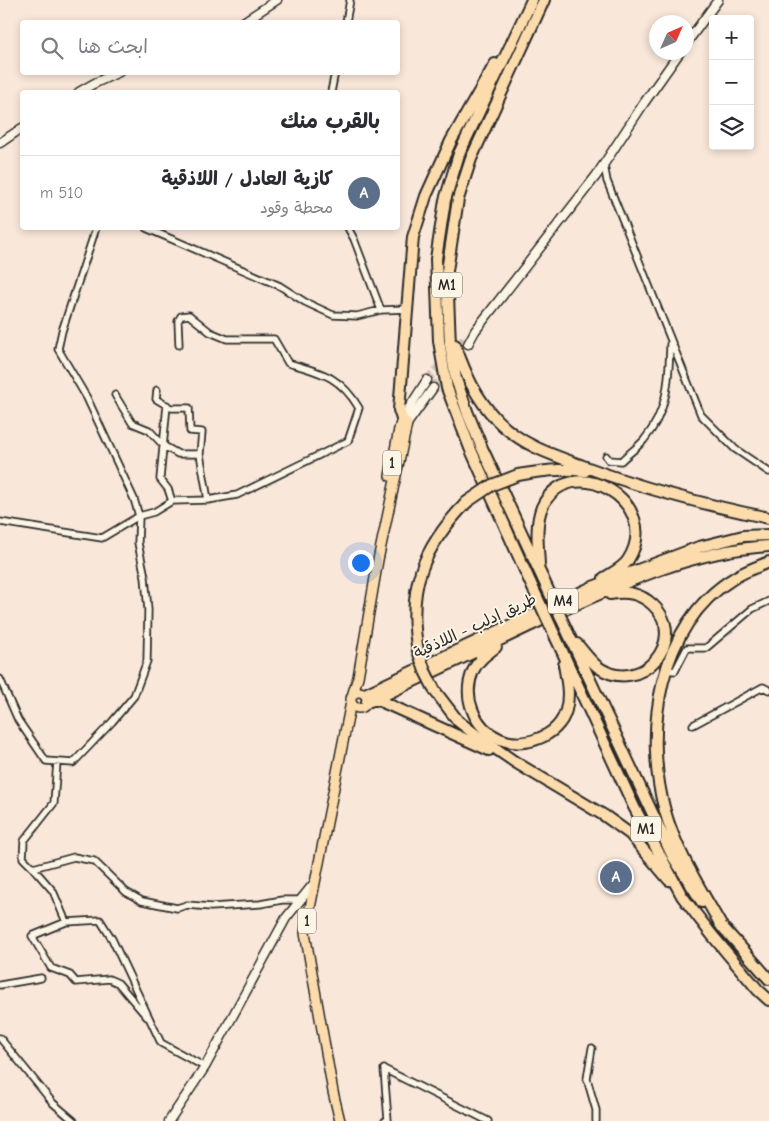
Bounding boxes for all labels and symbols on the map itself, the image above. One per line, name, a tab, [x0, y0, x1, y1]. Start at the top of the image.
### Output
north arrow	[649, 15, 694, 60]
road number: M1	[432, 272, 462, 298]
road number: 1	[383, 450, 401, 476]
your location	[348, 550, 374, 576]
road number: M4	[548, 588, 578, 614]
street label: طريق إدلب - اللاذقية	[411, 590, 540, 663]
road number: M1	[631, 816, 661, 842]
pin: A	[600, 858, 632, 896]
road number: 1	[298, 908, 316, 934]

